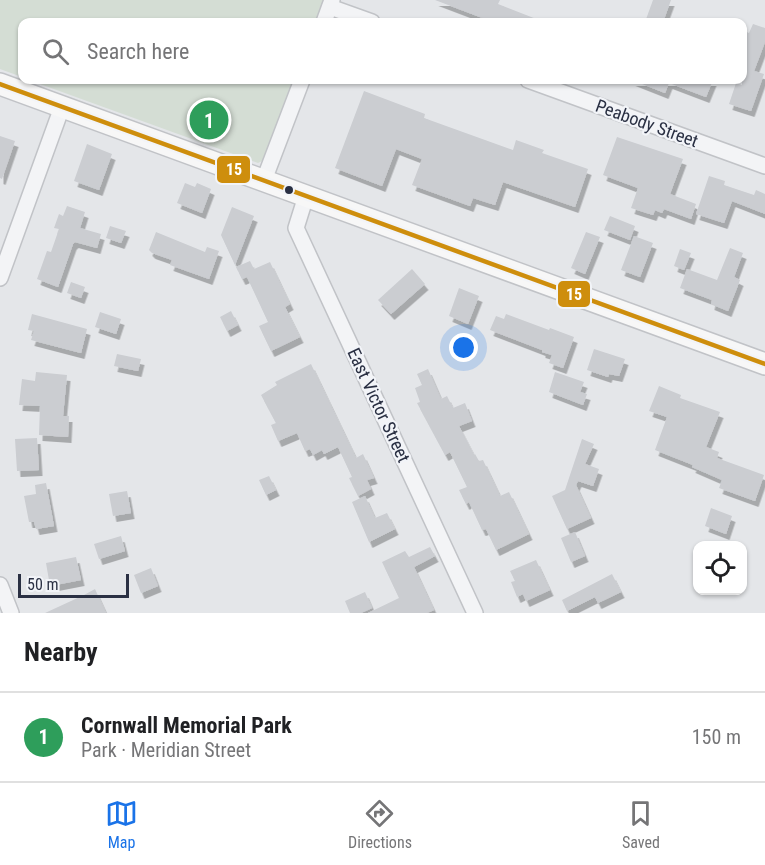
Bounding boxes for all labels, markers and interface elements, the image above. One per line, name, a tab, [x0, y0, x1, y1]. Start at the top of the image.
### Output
search box	[18, 18, 747, 84]
icon: search	[39, 35, 72, 68]
text: Search here	[87, 39, 189, 64]
street label: Peabody Street	[593, 95, 701, 151]
pin: 1	[190, 98, 228, 142]
line badge: 15	[216, 155, 251, 184]
text: 15	[226, 160, 242, 179]
unlabelled marker	[283, 184, 295, 196]
line badge: 15	[557, 280, 591, 308]
text: 15	[566, 285, 582, 304]
your location	[449, 333, 478, 362]
street label: East Victor Street	[343, 344, 415, 466]
map controls	[693, 541, 747, 595]
button: locate	[693, 541, 747, 595]
scale bar	[18, 571, 129, 598]
text: 50 m	[27, 575, 59, 594]
text: Nearby	[24, 637, 98, 667]
text: Cornwall Memorial Park	[81, 713, 292, 738]
text: 1	[38, 725, 49, 749]
text: 150 m	[692, 725, 741, 749]
text: Park · Meridian Street	[81, 738, 251, 762]
tab: Map	[105, 797, 138, 852]
tab: Directions	[348, 797, 412, 852]
tab: Saved	[622, 797, 660, 852]

